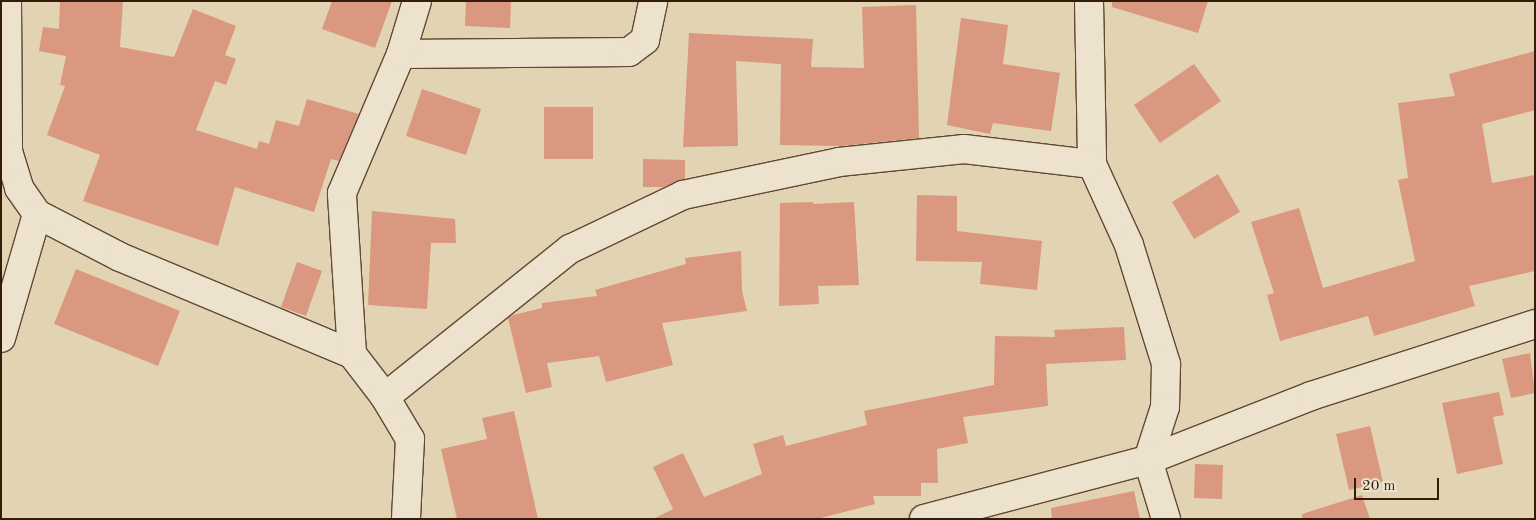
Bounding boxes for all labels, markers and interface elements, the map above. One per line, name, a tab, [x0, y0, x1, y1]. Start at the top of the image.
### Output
scale bar	[1356, 468, 1441, 500]
text: 20 m	[1362, 479, 1396, 494]

